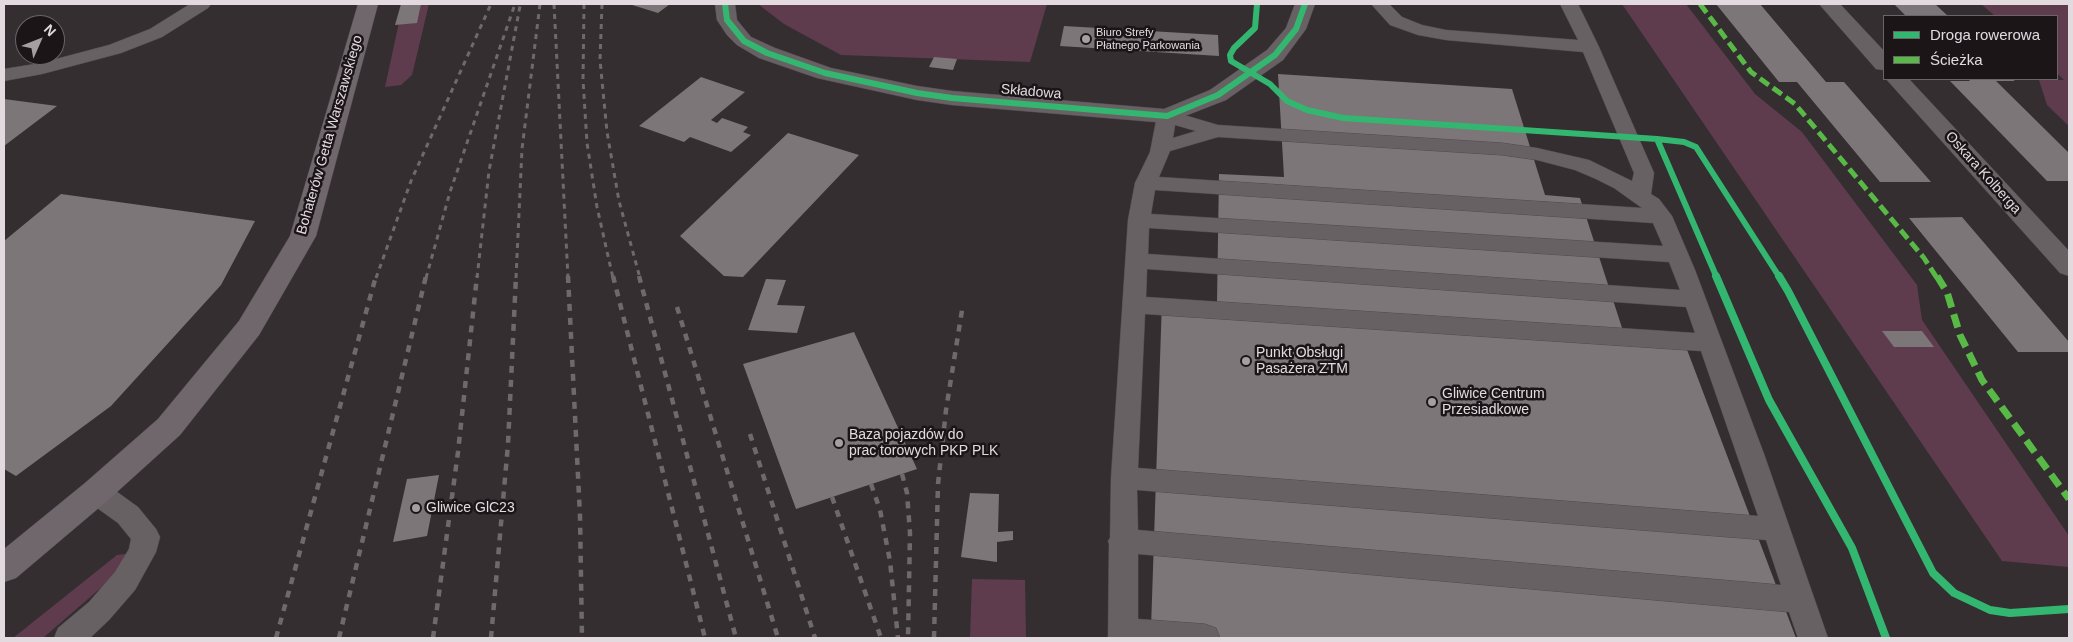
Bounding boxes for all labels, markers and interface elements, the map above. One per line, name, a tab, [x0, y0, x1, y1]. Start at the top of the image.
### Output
north arrow	[15, 15, 65, 65]
legend	[1883, 15, 2058, 80]
text: N	[41, 21, 59, 39]
place label: Biuro Strefy Płatnego Parkowania	[1096, 26, 1200, 52]
text: Droga rowerowa	[1930, 26, 2040, 43]
street label: Bohaterów Getta Warszawskiego	[293, 33, 367, 237]
marker: Biuro Strefy Płatnego Parkowania	[1080, 33, 1092, 45]
text: Ścieżka	[1930, 51, 1983, 68]
street label: Składowa	[1000, 81, 1062, 103]
street label: Oskara Kolberga	[1942, 128, 2024, 218]
place label: Punkt Obsługi Pasażera ZTM	[1256, 345, 1348, 378]
marker: Punkt Obsługi Pasażera ZTM	[1240, 355, 1252, 367]
place label: Gliwice Centrum Przesiadkowe	[1442, 386, 1545, 418]
marker: Gliwice Centrum Przesiadkowe	[1426, 396, 1438, 408]
place label: Baza pojazdów do prac torowych PKP PLK	[849, 427, 998, 460]
marker: Baza pojazdów do prac torowych PKP PLK	[833, 437, 845, 449]
place label: Gliwice GlC23	[426, 500, 515, 516]
marker: Gliwice GlC23	[410, 502, 422, 514]

